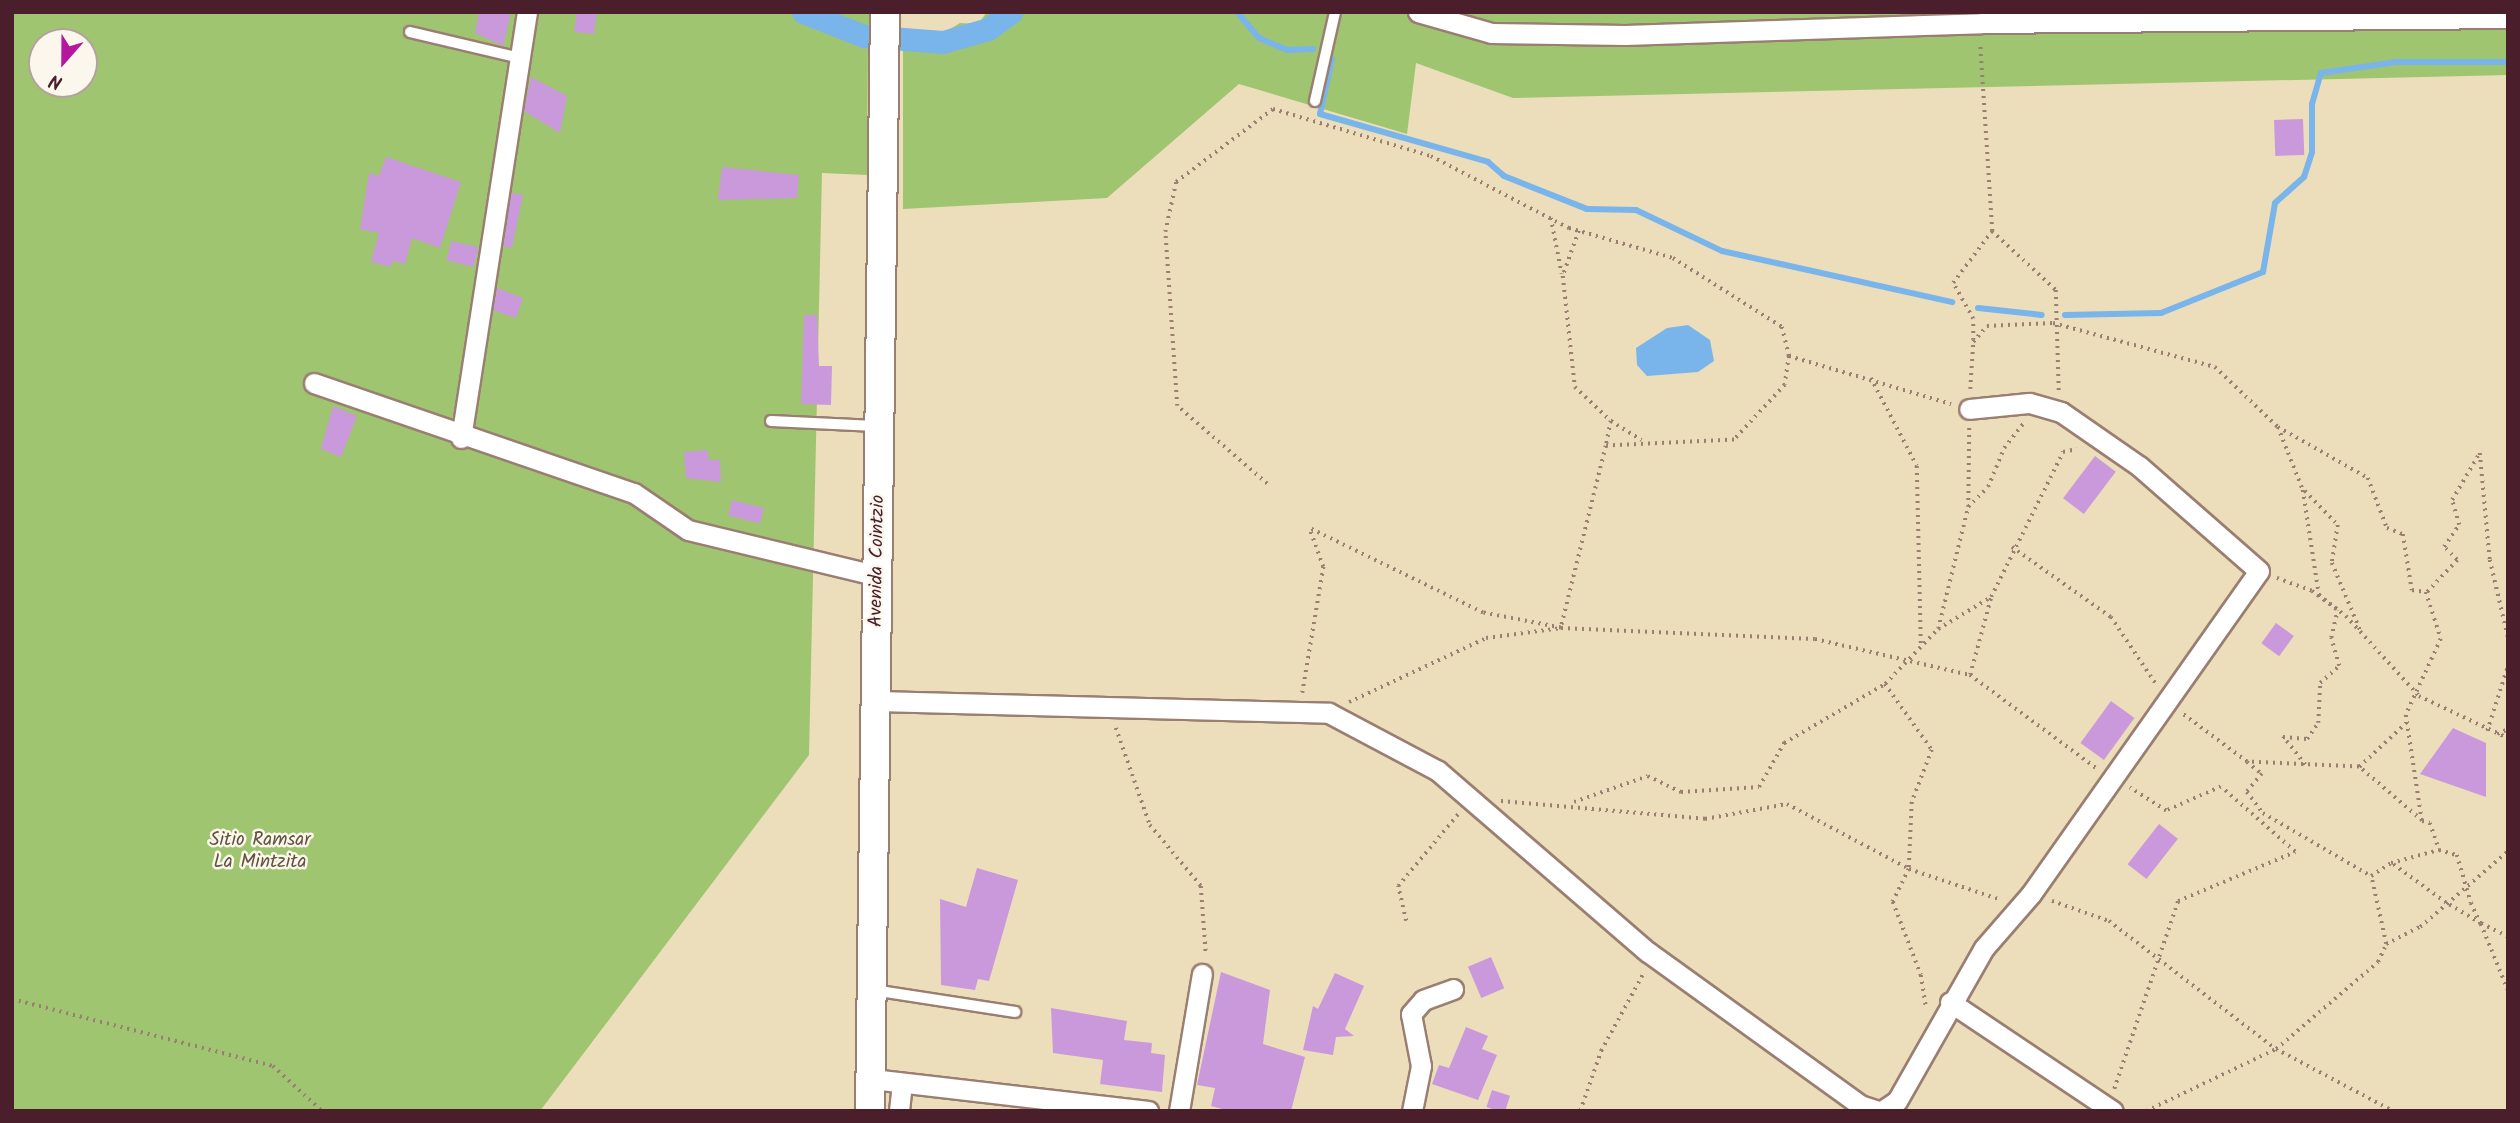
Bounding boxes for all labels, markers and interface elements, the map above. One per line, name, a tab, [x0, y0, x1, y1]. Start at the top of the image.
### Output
north arrow	[28, 28, 98, 98]
text: N	[45, 65, 67, 97]
street label: Avenida Cointzio	[865, 495, 891, 627]
park label: Sitio Ramsar La Mintzita	[209, 830, 311, 874]

